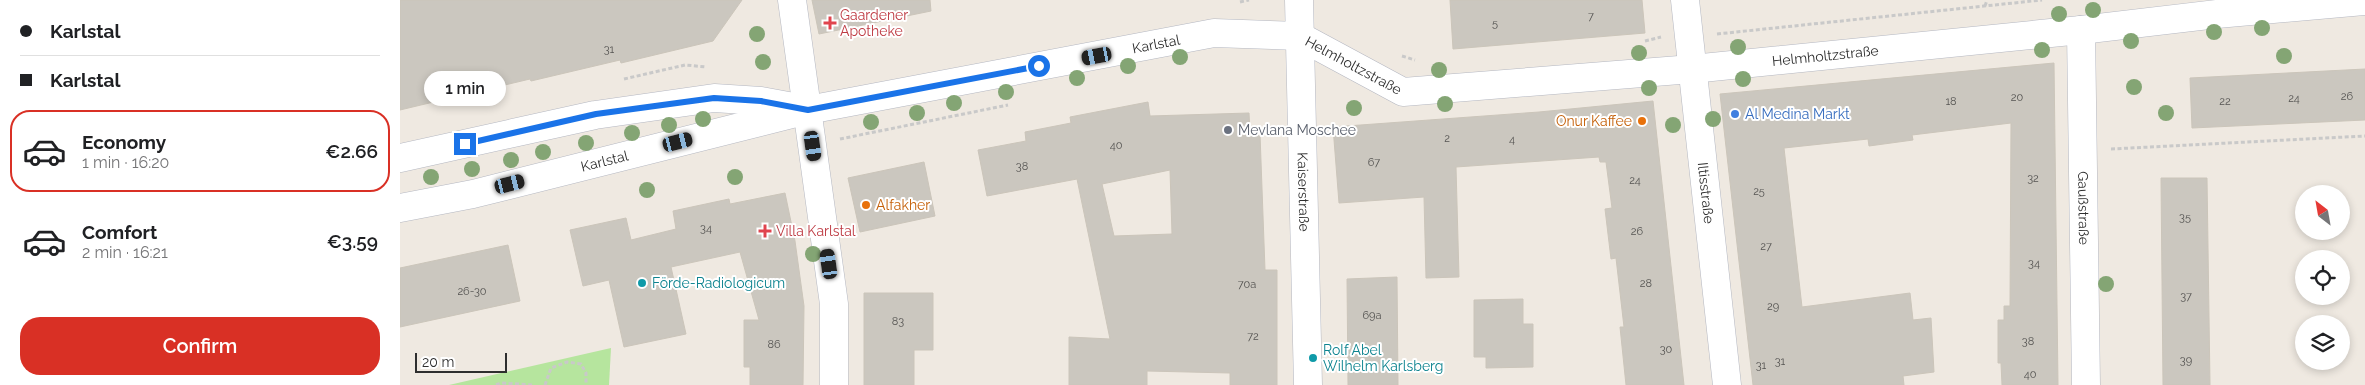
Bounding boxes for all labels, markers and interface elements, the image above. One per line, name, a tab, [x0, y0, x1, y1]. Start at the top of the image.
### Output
place label: Gaardener Apotheke	[840, 7, 908, 39]
house number: 7	[1588, 10, 1594, 23]
marker: Gaardener Apotheke	[824, 17, 836, 29]
house number: 5	[1492, 17, 1498, 30]
text: Karlstal	[50, 20, 120, 42]
street label: Karlstal	[1131, 32, 1182, 56]
street label: Helmholtzstraße	[1303, 33, 1404, 98]
street label: Helmholtzstraße	[1771, 42, 1879, 69]
house number: 31	[604, 43, 615, 56]
car	[1080, 46, 1113, 66]
route start	[1028, 55, 1050, 77]
text: Karlstal	[50, 69, 120, 91]
callout: 1 min	[424, 72, 506, 106]
text: 1 min	[445, 79, 485, 98]
house number: 26	[2341, 90, 2354, 103]
house number: 20	[2011, 91, 2023, 104]
house number: 24	[2288, 92, 2300, 105]
house number: 18	[1945, 95, 1957, 108]
house number: 22	[2219, 95, 2231, 108]
place label: Al Medina Markt	[1745, 106, 1850, 122]
marker: Al Medina Markt	[1729, 108, 1741, 120]
place label: Onur Kaffee	[1556, 113, 1632, 129]
marker: Onur Kaffee	[1636, 115, 1648, 127]
place label: Mevlana Moschee	[1238, 122, 1356, 138]
marker: Mevlana Moschee	[1222, 124, 1234, 136]
icon: car	[22, 129, 67, 174]
car	[803, 130, 822, 162]
text: Economy	[82, 131, 166, 153]
car	[661, 131, 694, 153]
house number: 2	[1444, 132, 1450, 145]
route end	[454, 133, 476, 155]
house number: 4	[1509, 133, 1515, 146]
house number: 40	[1110, 139, 1123, 152]
text: €2.66	[325, 140, 378, 162]
street label: Karlstal	[579, 147, 630, 175]
street label: Kaiserstraße	[1295, 152, 1312, 232]
text: 1 min · 16:20	[82, 153, 169, 172]
house number: 67	[1368, 156, 1380, 169]
house number: 38	[1016, 160, 1028, 173]
street label: Iltisstraße	[1695, 161, 1717, 224]
street label: Gaußstraße	[2075, 171, 2092, 245]
house number: 32	[2027, 172, 2039, 185]
car	[493, 173, 526, 195]
house number: 24	[1629, 174, 1641, 187]
house number: 25	[1753, 185, 1765, 198]
north arrow	[2295, 185, 2350, 240]
map controls	[2295, 185, 2350, 370]
place label: Alfakher	[876, 197, 930, 213]
marker: Alfakher	[860, 199, 872, 211]
house number: 35	[2179, 211, 2191, 224]
icon: car	[22, 219, 67, 264]
text: Comfort	[82, 221, 157, 243]
house number: 34	[700, 222, 712, 235]
place label: Villa Karlstal	[776, 223, 856, 239]
marker: Villa Karlstal	[758, 224, 772, 238]
house number: 26	[1631, 225, 1644, 238]
text: €3.59	[327, 230, 378, 252]
house number: 27	[1760, 240, 1772, 253]
text: 2 min · 16:21	[82, 243, 168, 262]
car	[819, 248, 838, 280]
button: locate	[2295, 250, 2350, 305]
house number: 34	[2028, 257, 2040, 270]
place label: Förde-Radiologicum	[652, 275, 785, 291]
marker: Förde-Radiologicum	[636, 277, 648, 289]
house number: 28	[1640, 277, 1652, 290]
house number: 70a	[1238, 278, 1256, 291]
house number: 26-30	[457, 285, 487, 298]
house number: 37	[2180, 290, 2192, 303]
house number: 29	[1767, 300, 1779, 313]
house number: 69a	[1362, 309, 1382, 322]
house number: 83	[892, 315, 904, 328]
button: layers	[2295, 315, 2350, 370]
button: Confirm	[20, 317, 380, 375]
house number: 72	[1247, 330, 1259, 343]
house number: 38	[2022, 335, 2034, 348]
house number: 86	[767, 338, 781, 351]
place label: Rolf Abel Wilhelm Karlsberg	[1323, 342, 1443, 374]
house number: 30	[1660, 343, 1673, 356]
scale bar	[415, 350, 508, 373]
marker: Rolf Abel Wilhelm Karlsberg	[1307, 352, 1319, 364]
text: 20 m	[422, 354, 454, 370]
house number: 39	[2180, 354, 2192, 367]
house number: 31	[1775, 355, 1786, 368]
house number: 31	[1756, 359, 1767, 372]
house number: 40	[2024, 368, 2037, 381]

